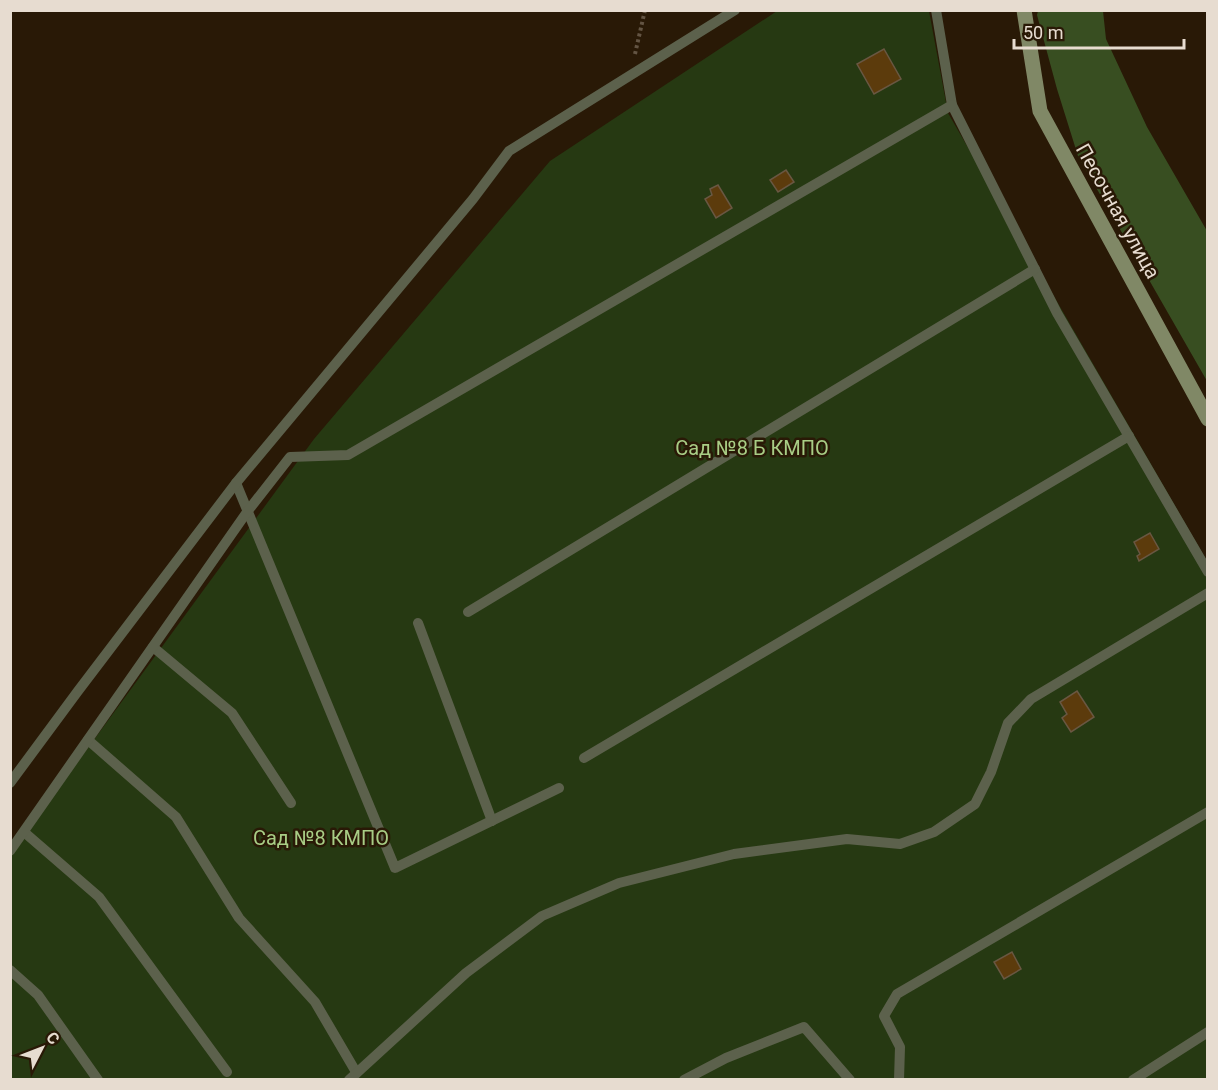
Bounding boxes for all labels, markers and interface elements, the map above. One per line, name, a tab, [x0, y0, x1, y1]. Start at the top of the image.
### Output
scale bar	[1014, 12, 1184, 50]
text: 50 m	[1023, 22, 1063, 43]
street label: Песочная улица	[1071, 139, 1165, 283]
park label: Сад №8 Б КМПО	[675, 436, 829, 460]
park label: Сад №8 КМПО	[253, 826, 389, 850]
north arrow	[12, 1018, 72, 1078]
text: С	[42, 1028, 63, 1049]

